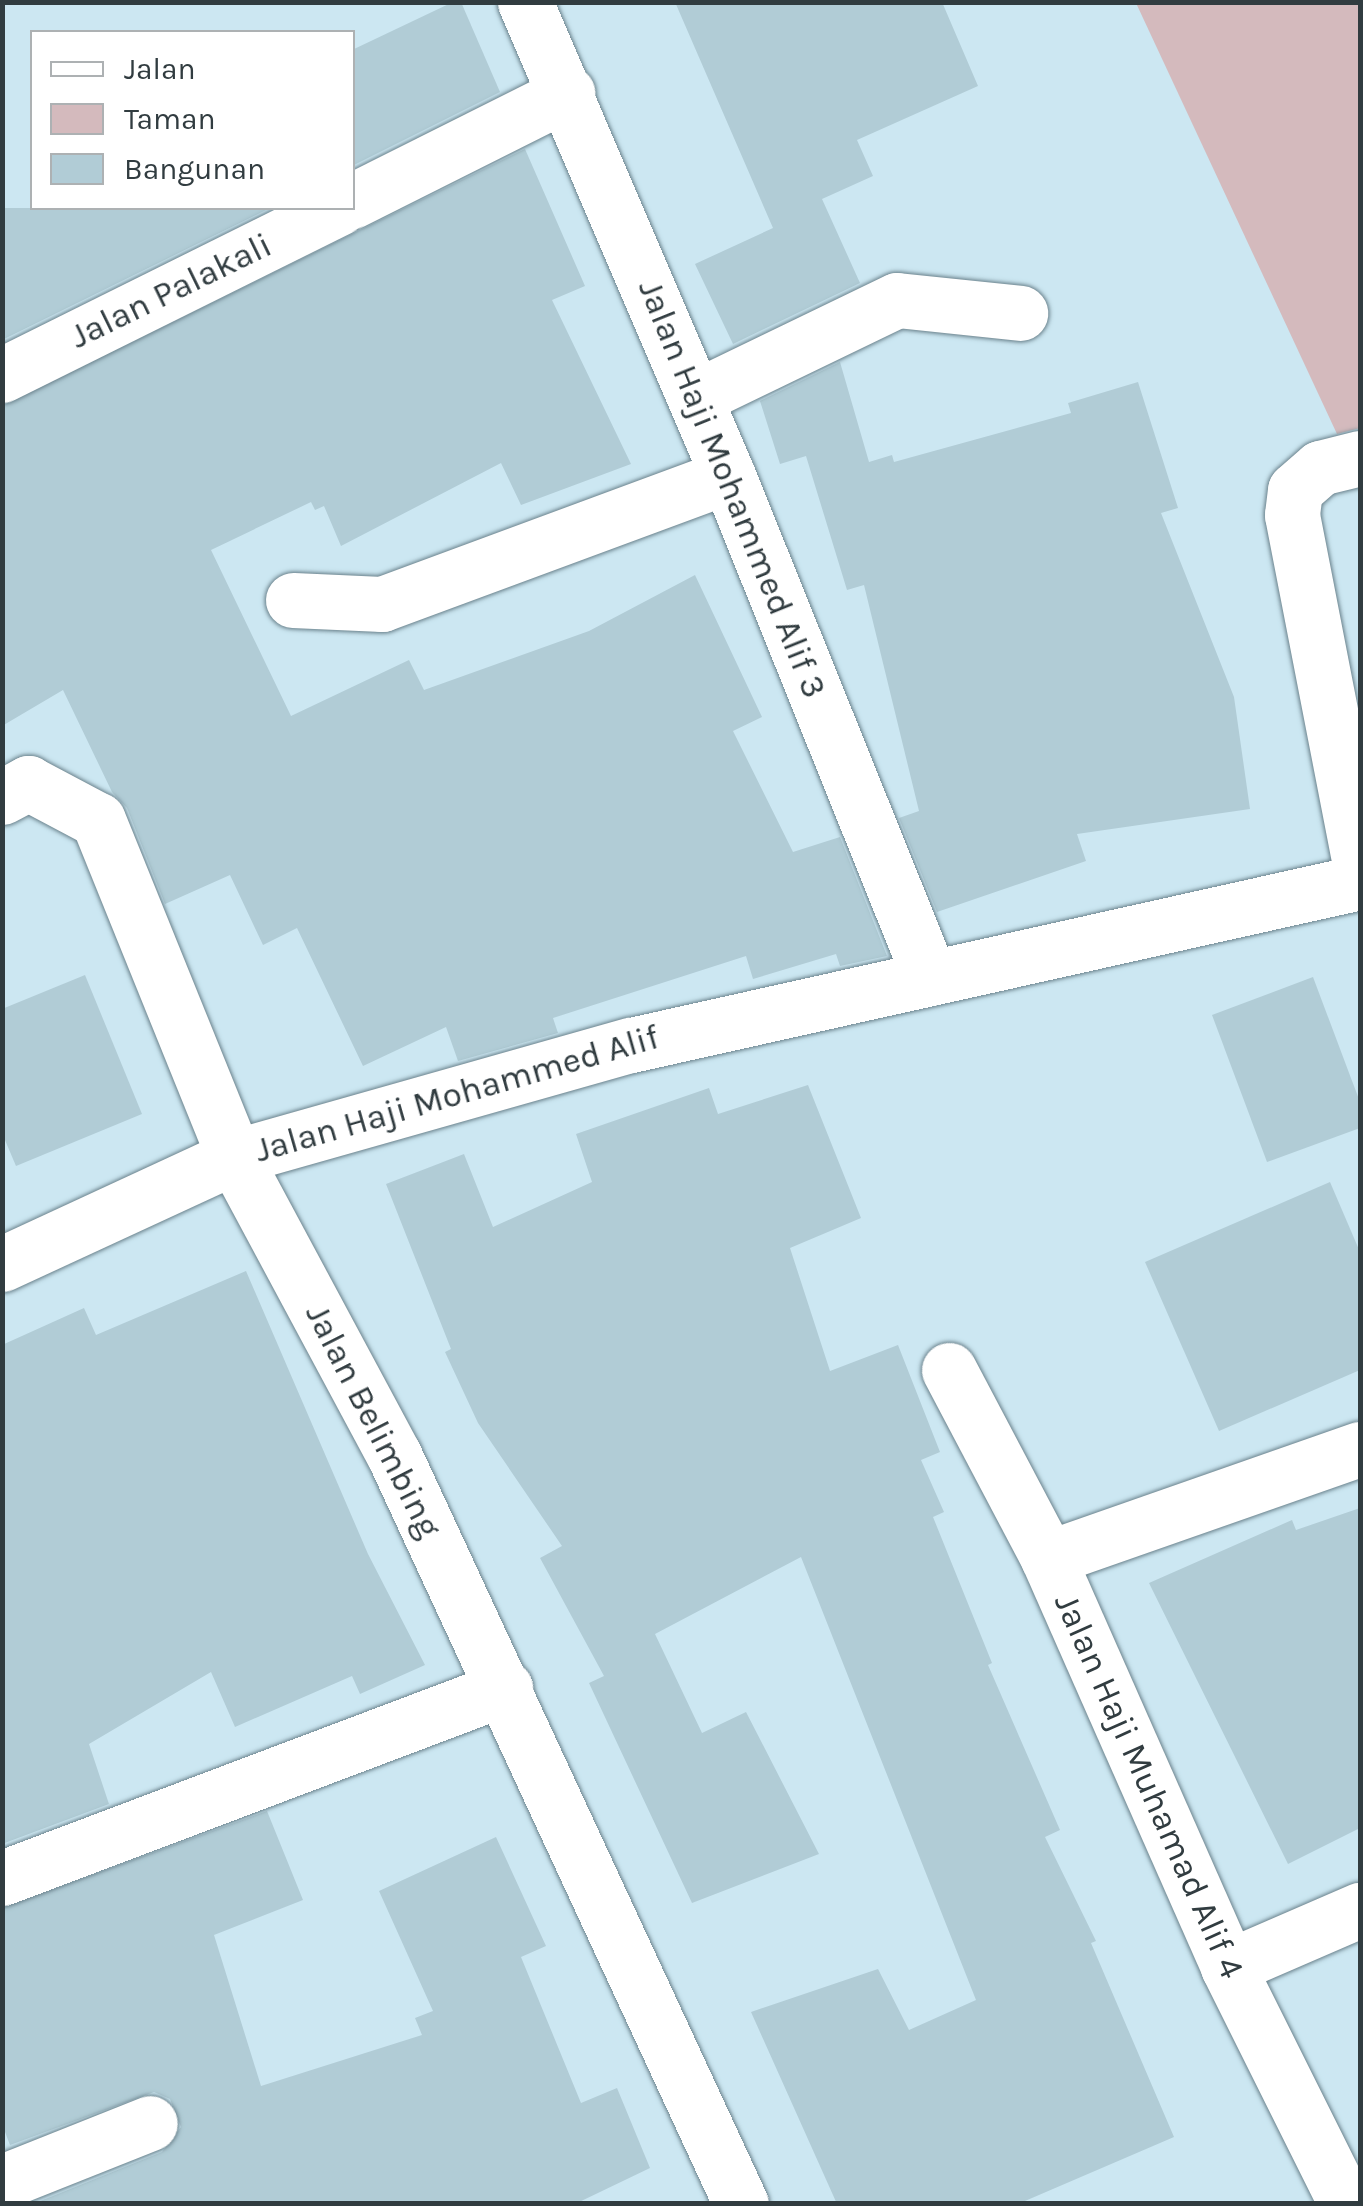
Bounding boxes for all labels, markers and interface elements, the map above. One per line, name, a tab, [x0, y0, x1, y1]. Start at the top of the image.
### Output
legend	[30, 30, 355, 210]
text: Jalan	[124, 51, 196, 87]
text: Taman	[124, 101, 216, 137]
text: Bangunan	[124, 151, 265, 187]
street label: Jalan Palakali	[63, 224, 279, 358]
street label: Jalan Haji Mohammed Alif 3	[629, 274, 835, 704]
street label: Jalan Haji Mohammed Alif	[250, 1016, 664, 1172]
street label: Jalan Belimbing	[296, 1297, 450, 1545]
street label: Jalan Haji Muhamad Alif 4	[1045, 1587, 1253, 1985]

